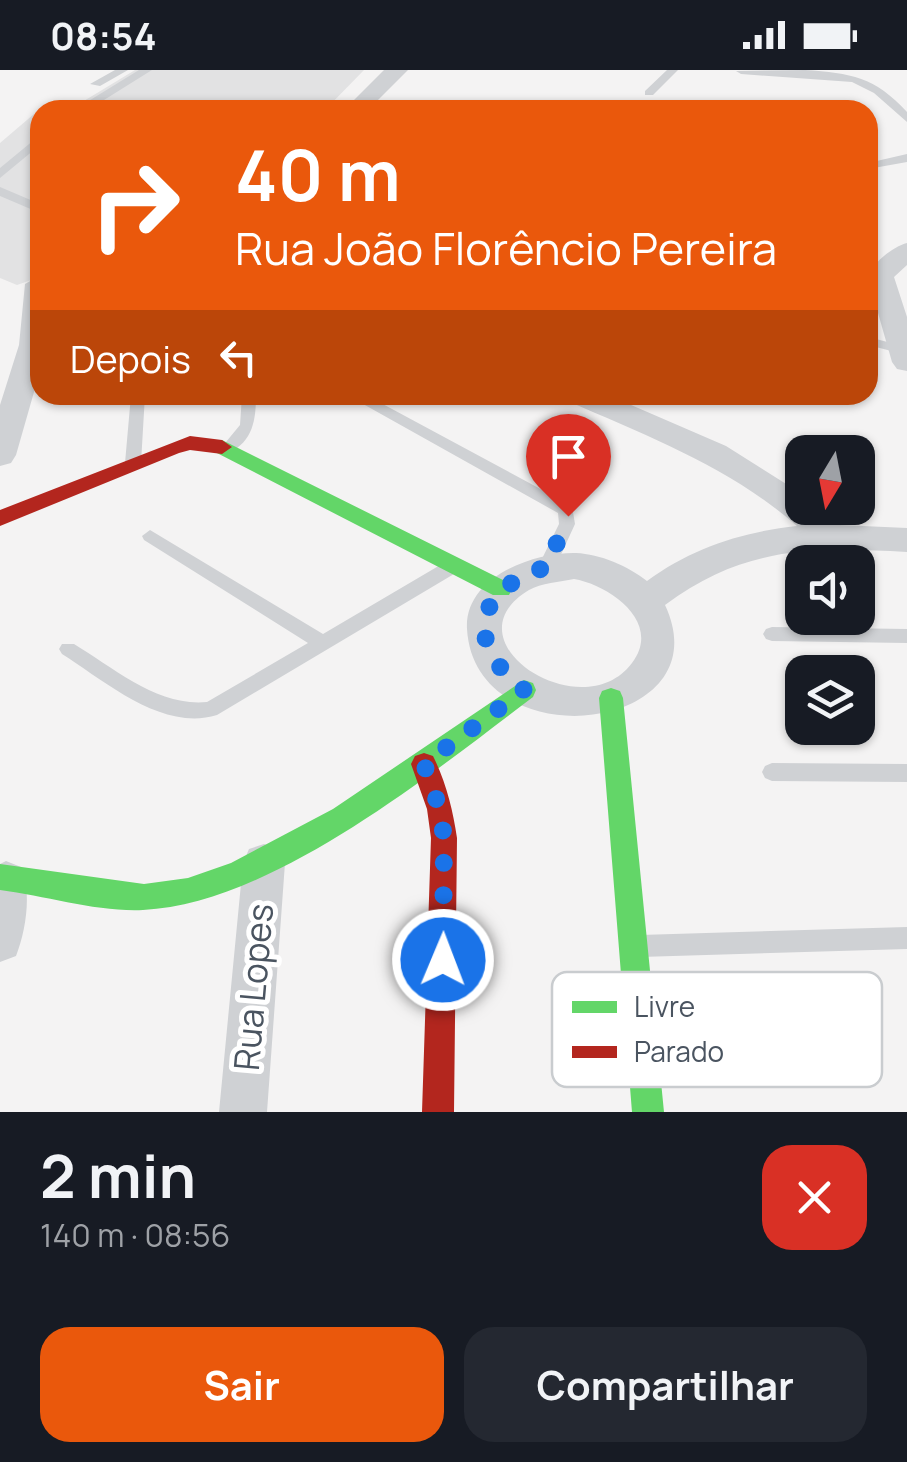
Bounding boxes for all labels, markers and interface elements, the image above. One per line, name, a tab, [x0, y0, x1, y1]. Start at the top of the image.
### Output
text: 08:54	[50, 9, 157, 61]
text: 40 m	[235, 126, 401, 222]
icon: right	[70, 140, 200, 270]
text: Rua João Florêncio Pereira	[235, 217, 777, 279]
icon: left	[211, 330, 266, 385]
text: Depois	[70, 332, 191, 384]
pin	[526, 414, 611, 517]
icon: arrive	[541, 429, 596, 484]
north arrow	[785, 435, 875, 525]
map controls	[785, 435, 875, 745]
button: sound	[785, 545, 875, 635]
button: layers	[785, 655, 875, 745]
street label: Rua Lopes	[222, 902, 284, 1072]
position arrow	[391, 908, 495, 1012]
legend	[552, 972, 882, 1087]
text: Livre	[634, 987, 695, 1025]
text: Parado	[634, 1032, 724, 1070]
text: 2 min	[40, 1134, 196, 1216]
button: close	[762, 1145, 867, 1250]
text: 140 m · 08:56	[40, 1213, 230, 1257]
button: Sair	[40, 1327, 444, 1442]
button: Compartilhar	[464, 1327, 867, 1442]

